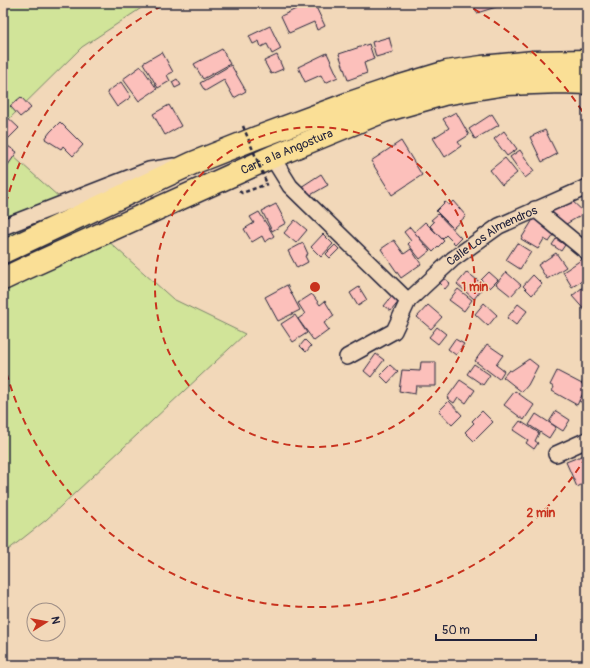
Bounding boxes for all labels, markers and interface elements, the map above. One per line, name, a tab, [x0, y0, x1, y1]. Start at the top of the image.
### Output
street label: Carr. a la Angostura	[238, 125, 335, 178]
street label: Calle Los Almendros	[443, 202, 540, 269]
centre of rings	[308, 280, 322, 294]
text: 1 min	[462, 280, 489, 295]
text: 2 min	[527, 506, 556, 521]
north arrow	[26, 602, 66, 642]
text: N	[48, 615, 63, 626]
scale bar	[436, 616, 536, 642]
text: 50 m	[442, 623, 470, 638]

